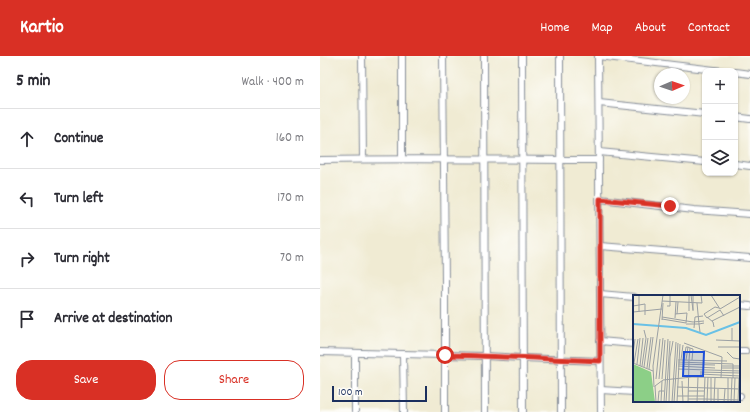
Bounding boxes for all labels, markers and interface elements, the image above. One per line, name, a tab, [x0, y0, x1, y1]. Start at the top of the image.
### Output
text: Kartio	[20, 15, 64, 42]
text: Home	[540, 18, 569, 38]
text: Map	[591, 18, 613, 38]
text: About	[635, 18, 666, 38]
text: Contact	[688, 18, 730, 38]
north arrow	[654, 68, 690, 104]
map controls	[702, 68, 738, 176]
button: +	[702, 68, 738, 104]
text: 5 min	[16, 70, 50, 94]
text: Walk · 400 m	[242, 73, 304, 92]
button: −	[702, 104, 738, 140]
icon: ahead	[16, 128, 38, 150]
text: Continue	[54, 128, 103, 150]
text: 160 m	[276, 129, 304, 148]
button: layers	[702, 140, 738, 176]
icon: left	[16, 188, 38, 210]
text: Turn left	[54, 188, 103, 210]
text: 170 m	[277, 189, 304, 208]
route end	[661, 197, 679, 215]
icon: right	[16, 248, 38, 270]
text: Turn right	[54, 248, 110, 270]
text: 70 m	[280, 249, 304, 268]
inset map	[633, 295, 740, 402]
icon: arrive	[16, 308, 38, 330]
text: Arrive at destination	[54, 308, 172, 330]
route start	[436, 346, 454, 364]
button: Save	[16, 360, 156, 400]
button: Share	[164, 360, 304, 400]
scale bar	[332, 384, 427, 403]
text: 100 m	[338, 385, 362, 401]

